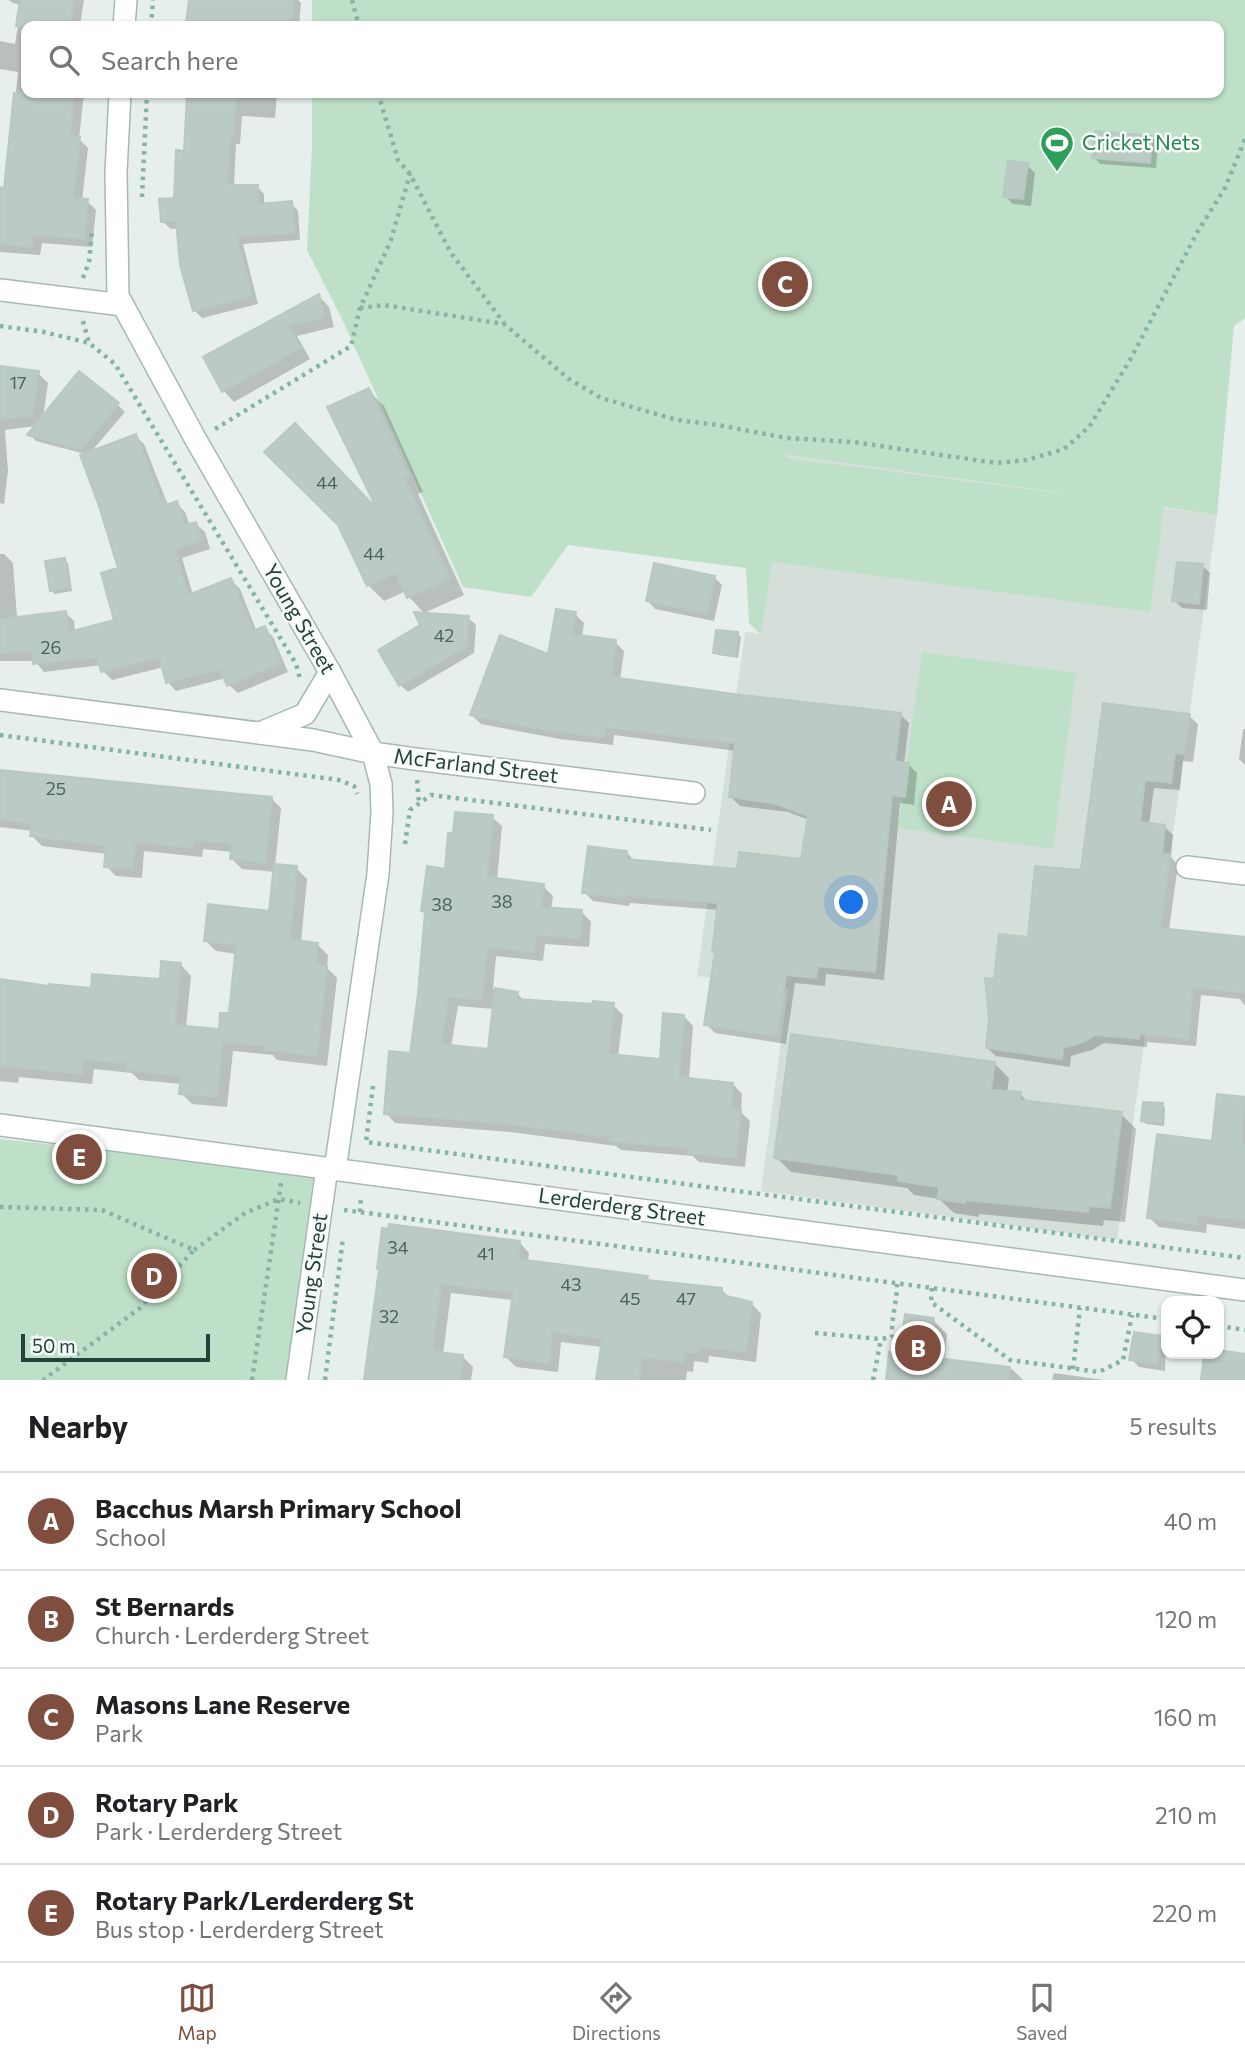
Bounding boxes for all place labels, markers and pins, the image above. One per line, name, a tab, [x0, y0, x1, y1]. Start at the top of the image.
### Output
sports icon: Cricket Nets	[1038, 124, 1076, 173]
place label: Cricket Nets	[1082, 129, 1200, 154]
pin: C	[762, 258, 808, 310]
pin: A	[926, 778, 972, 830]
pin: E	[56, 1131, 102, 1183]
pin: D	[131, 1250, 177, 1302]
pin: B	[895, 1322, 941, 1374]

